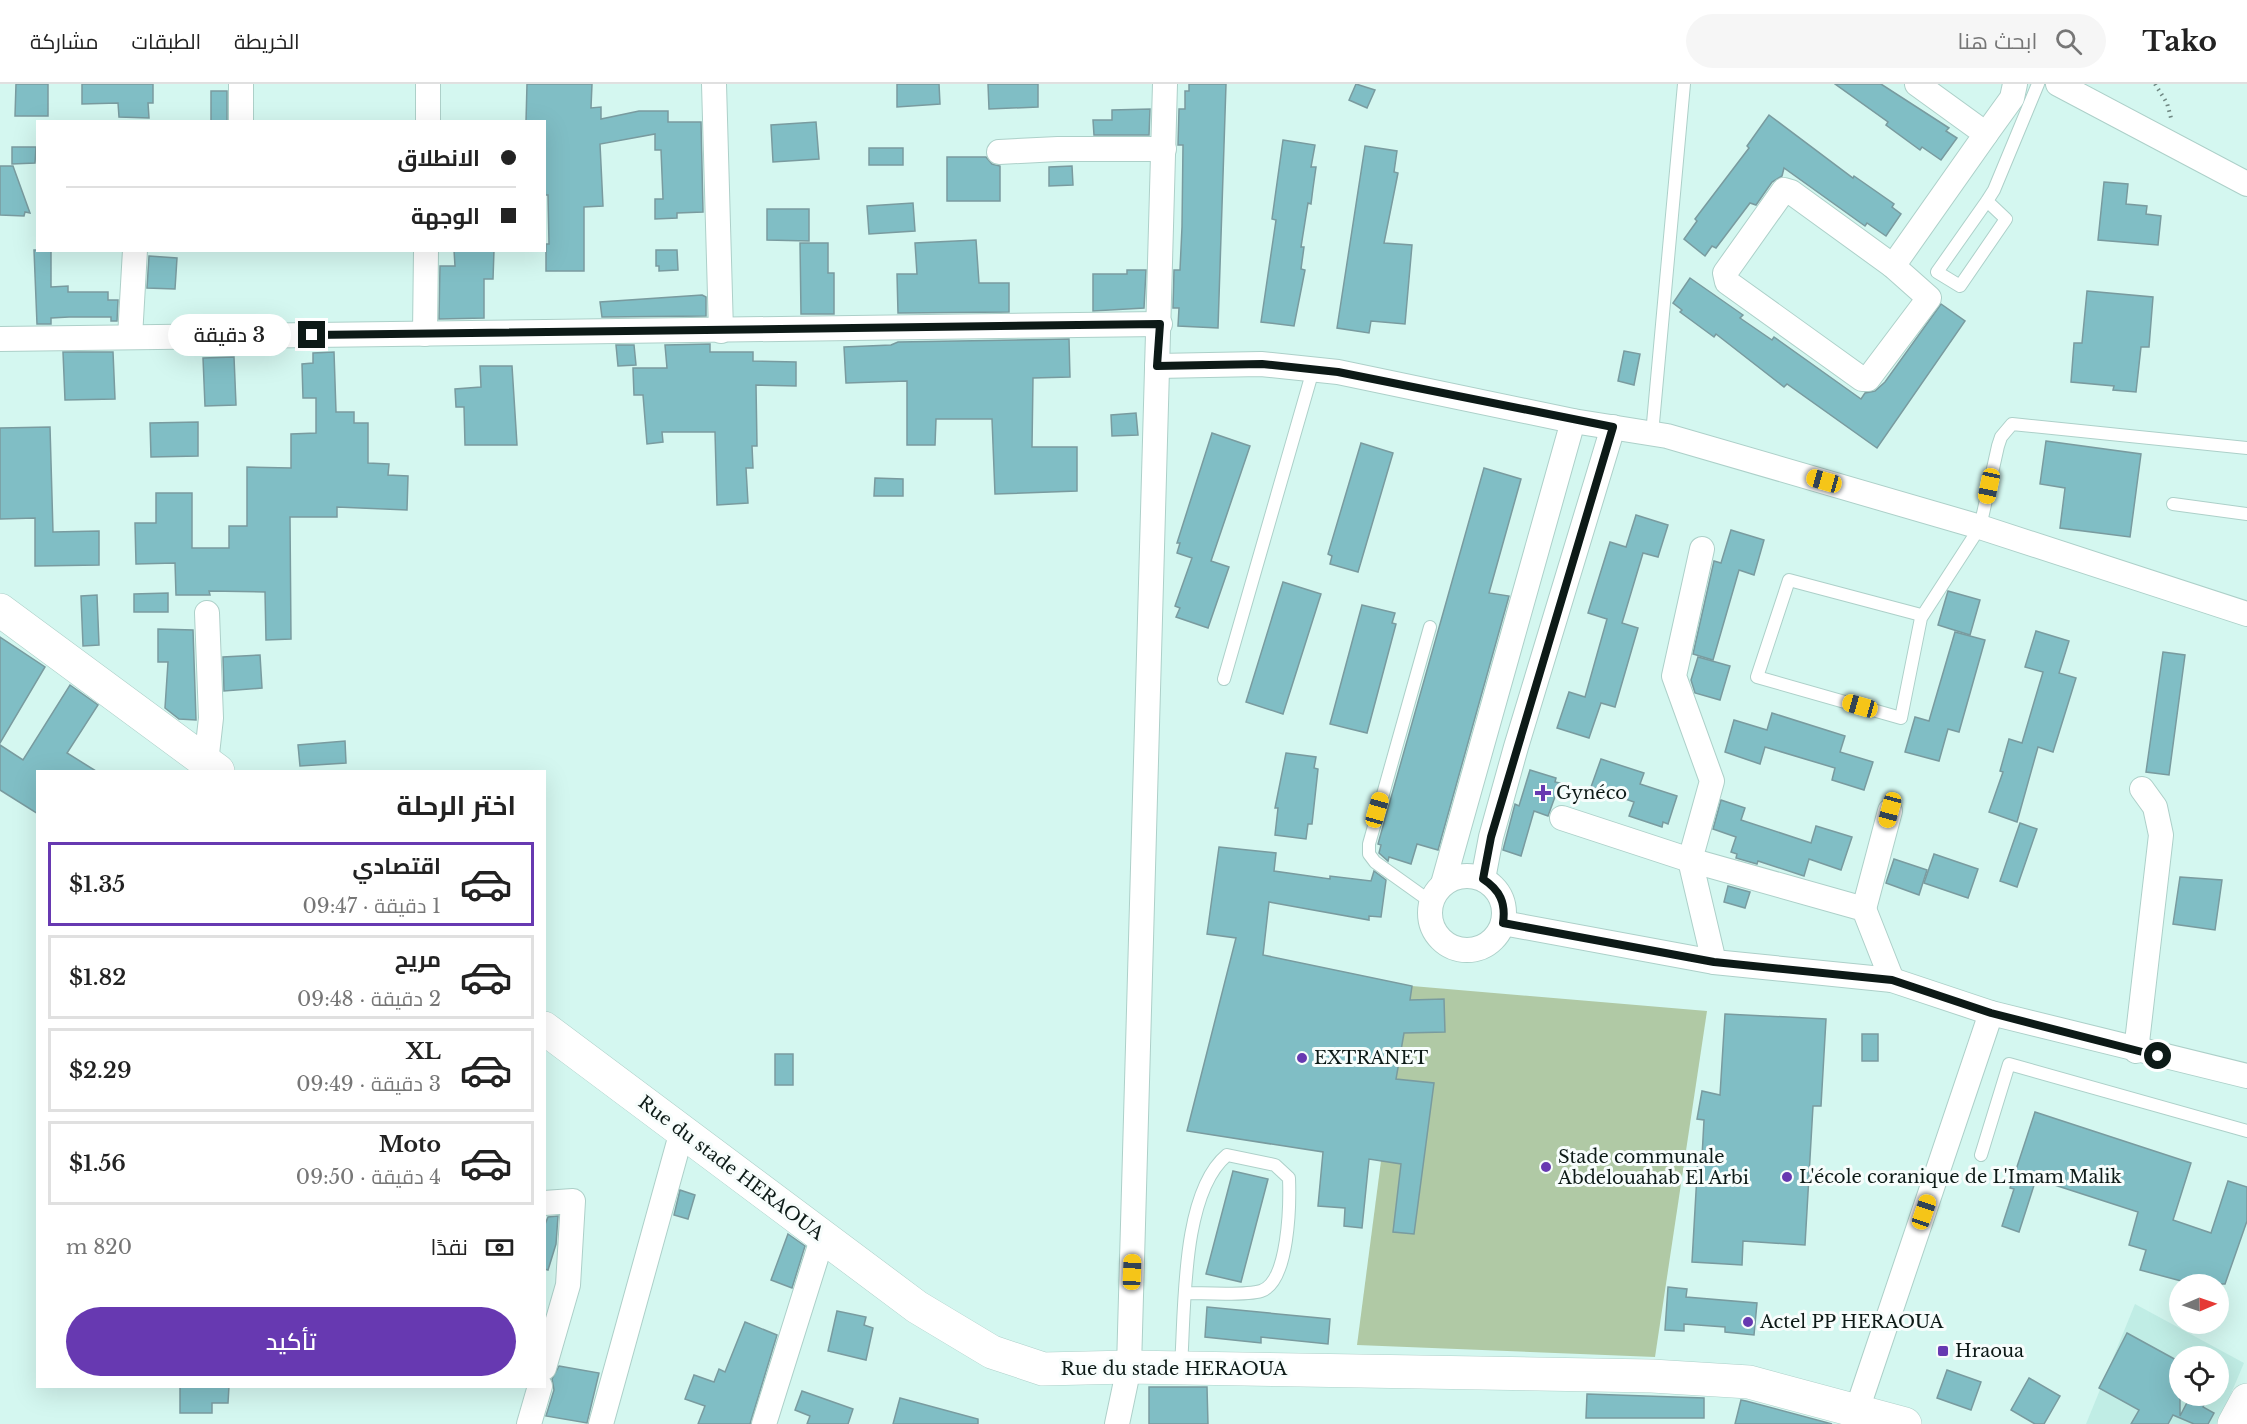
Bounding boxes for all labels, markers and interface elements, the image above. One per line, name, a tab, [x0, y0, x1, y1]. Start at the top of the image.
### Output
search box	[1686, 14, 2106, 68]
text: Tako	[2142, 24, 2217, 59]
icon: search	[2052, 25, 2085, 58]
text: ابحث هنا	[1957, 28, 2037, 55]
text: مشاركة	[30, 29, 99, 55]
text: الطبقات	[132, 29, 201, 55]
text: الخريطة	[234, 29, 300, 55]
text: الانطلاق	[397, 145, 480, 172]
text: الوجهة	[411, 203, 480, 230]
callout: 3 دقيقة	[168, 314, 291, 356]
route end	[298, 321, 325, 348]
text: 3 دقيقة	[194, 323, 265, 347]
car	[1804, 467, 1844, 495]
car	[1976, 467, 2002, 505]
car	[1840, 692, 1880, 720]
place label: Gynéco	[1556, 782, 1627, 804]
marker: Gynéco	[1534, 784, 1552, 802]
text: اختر الرحلة	[397, 789, 516, 822]
car	[1363, 790, 1391, 830]
car	[1877, 790, 1903, 830]
text: اقتصادي	[352, 853, 441, 880]
icon: car	[459, 857, 513, 911]
text: $1.35	[69, 871, 125, 898]
text: 1 دقيقة · 09:47	[303, 894, 441, 918]
text: مريح	[395, 946, 441, 973]
icon: car	[459, 950, 513, 1004]
text: $1.82	[69, 964, 126, 991]
text: 2 دقيقة · 09:48	[297, 987, 441, 1011]
text: XL	[406, 1038, 441, 1065]
route start	[2144, 1042, 2171, 1069]
icon: car	[459, 1043, 513, 1097]
place label: EXTRANET	[1314, 1047, 1429, 1069]
marker: EXTRANET	[1295, 1051, 1309, 1065]
text: $2.29	[69, 1057, 132, 1084]
text: 3 دقيقة · 09:49	[296, 1072, 441, 1096]
street label: Rue du stade HERAOUA	[634, 1091, 829, 1246]
text: Moto	[379, 1131, 441, 1158]
icon: car	[459, 1136, 513, 1190]
place label: Stade communale Abdelouahab El Arbi	[1557, 1146, 1749, 1189]
text: $1.56	[69, 1150, 126, 1177]
marker: Stade communale Abdelouahab El Arbi	[1539, 1160, 1553, 1174]
text: 4 دقيقة · 09:50	[296, 1165, 441, 1189]
place label: L'école coranique de L'Imam Malik	[1799, 1166, 2122, 1188]
marker: L'école coranique de L'Imam Malik	[1780, 1170, 1794, 1184]
car	[1910, 1192, 1938, 1232]
icon: cash	[483, 1231, 516, 1264]
text: نقدًا	[430, 1234, 468, 1261]
text: 820 m	[66, 1235, 132, 1259]
car	[1122, 1254, 1142, 1290]
north arrow	[2169, 1274, 2229, 1334]
map controls	[2169, 1274, 2229, 1406]
button: تأكيد	[66, 1307, 516, 1376]
place label: Actel PP HERAOUA	[1759, 1311, 1945, 1333]
marker: Actel PP HERAOUA	[1741, 1315, 1755, 1329]
place label: Hraoua	[1955, 1340, 2024, 1362]
marker: Hraoua	[1936, 1344, 1950, 1358]
button: locate	[2169, 1346, 2229, 1406]
street label: Rue du stade HERAOUA	[1061, 1358, 1288, 1380]

